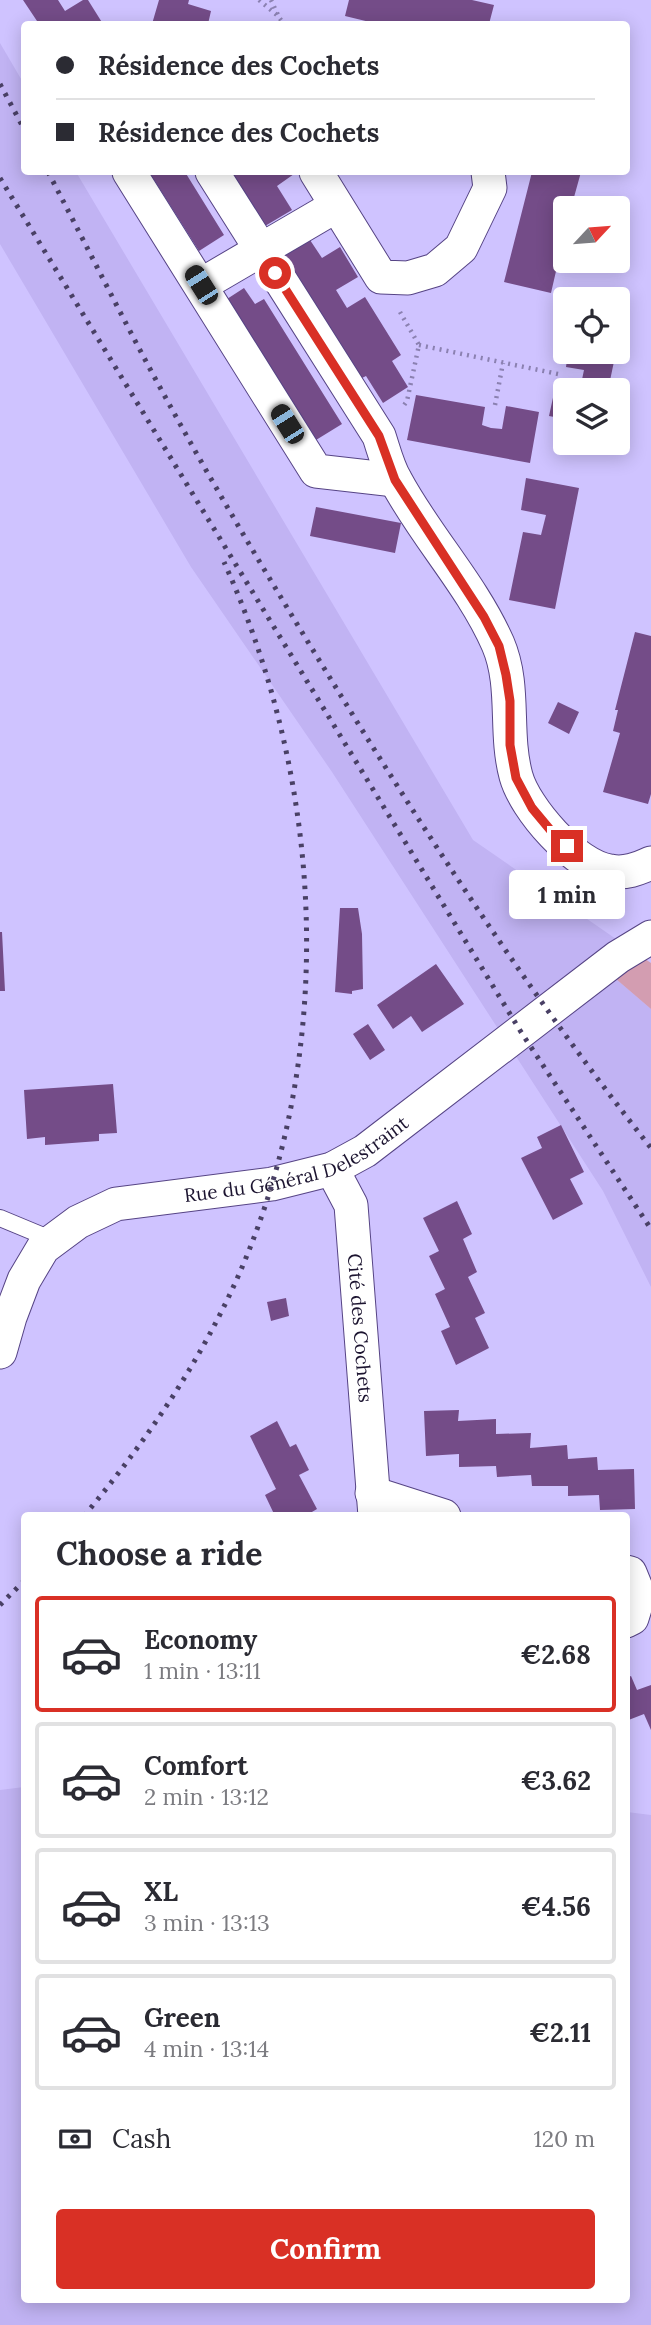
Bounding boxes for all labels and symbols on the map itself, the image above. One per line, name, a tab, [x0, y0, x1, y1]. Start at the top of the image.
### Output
north arrow	[553, 196, 630, 273]
route start	[259, 257, 291, 289]
car	[181, 262, 222, 308]
car	[267, 401, 308, 447]
route end	[551, 830, 583, 862]
callout: 1 min	[509, 870, 625, 920]
street label: Rue du Général Delestraint	[183, 1110, 413, 1207]
street label: Cité des Cochets	[343, 1253, 378, 1403]

